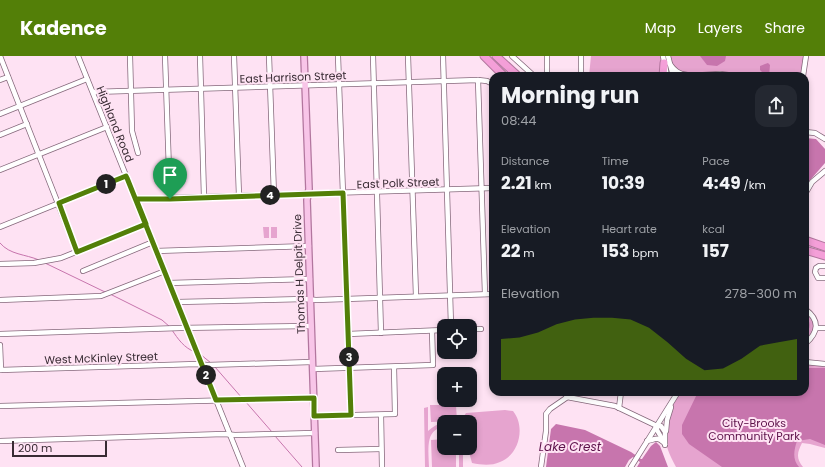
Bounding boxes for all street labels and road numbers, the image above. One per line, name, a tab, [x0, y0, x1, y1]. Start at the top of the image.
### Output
street label: East Harrison Street	[239, 67, 347, 87]
street label: Highland Road	[92, 83, 138, 165]
street label: East Polk Street	[356, 174, 440, 192]
street label: Thomas H Delpit Drive	[289, 214, 309, 334]
street label: West McKinley Street	[44, 348, 158, 368]

